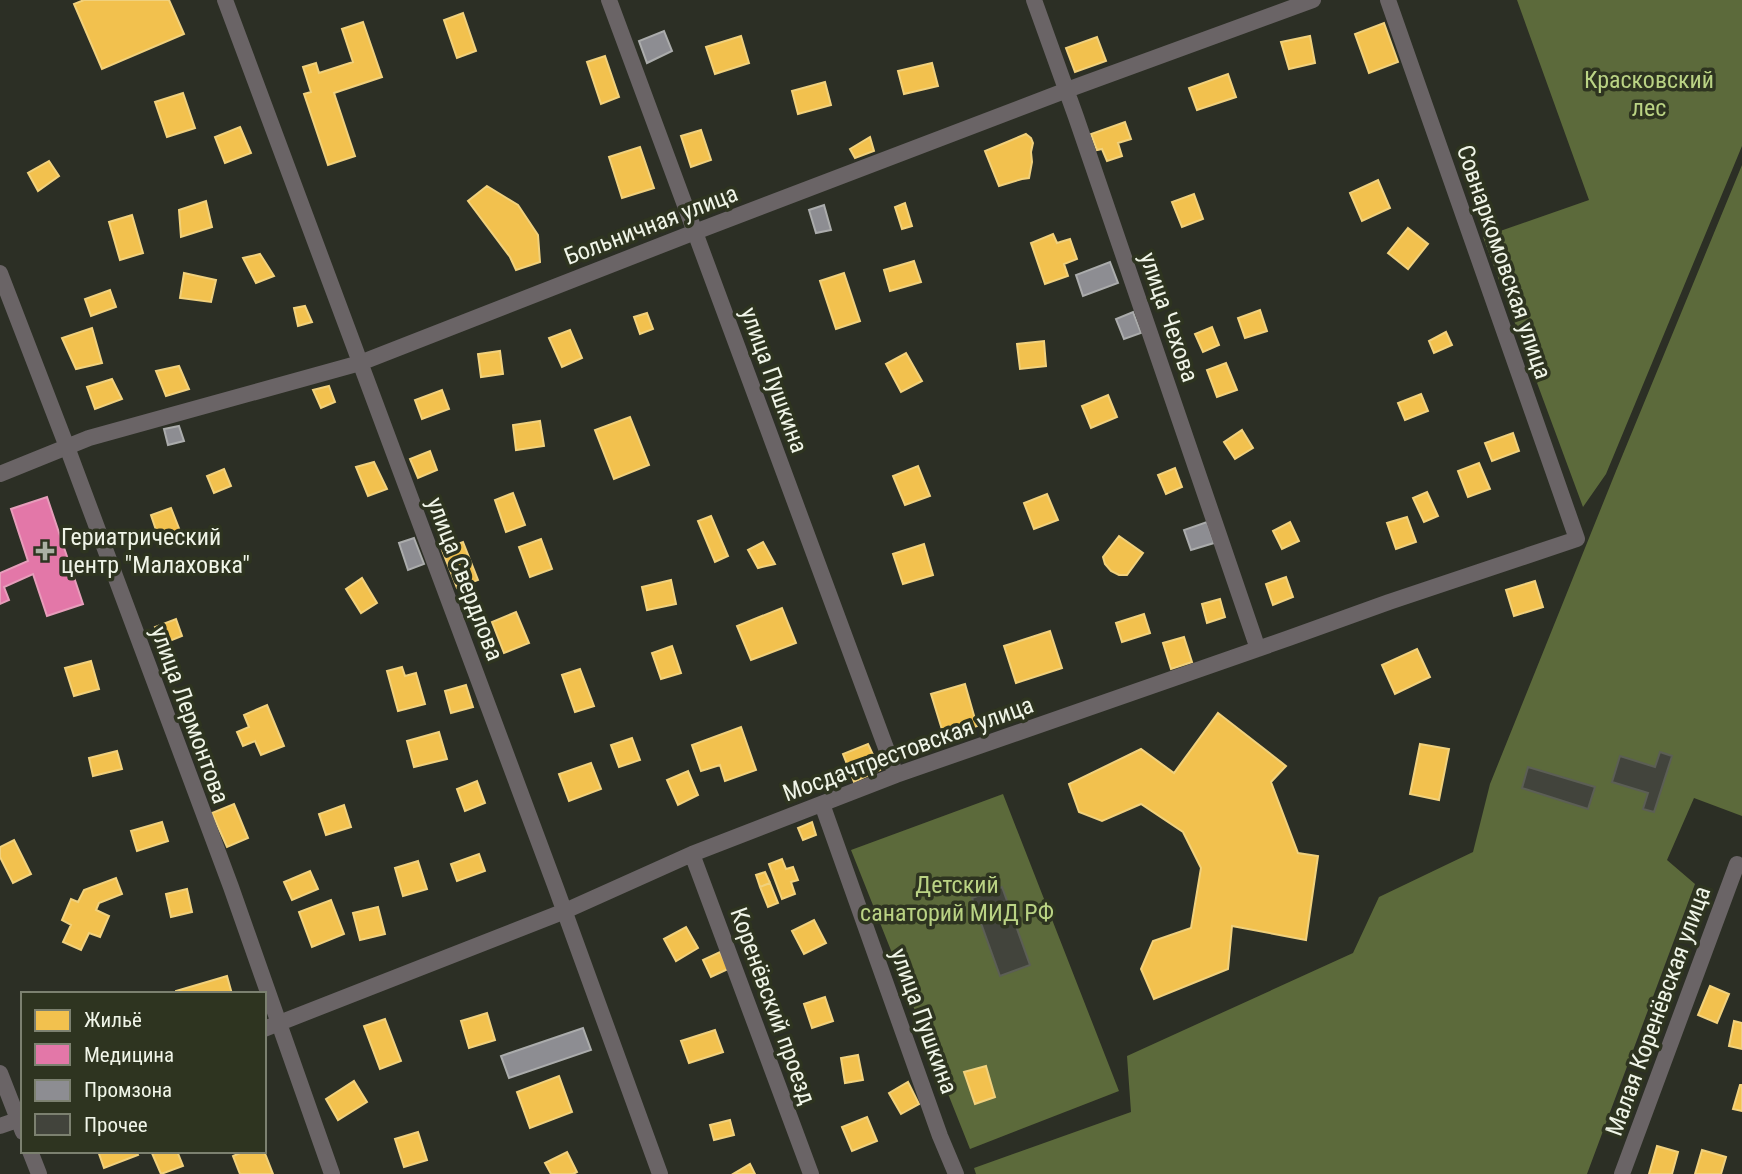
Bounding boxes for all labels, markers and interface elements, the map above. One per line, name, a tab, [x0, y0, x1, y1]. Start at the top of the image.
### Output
park label: Красковский лес	[1584, 66, 1714, 122]
street label: Совнаркомовская улица	[1451, 141, 1557, 383]
street label: Больничная улица	[560, 179, 742, 271]
street label: улица Чехова	[1134, 249, 1204, 385]
street label: улица Пушкина	[735, 303, 813, 457]
street label: улица Свердлова	[421, 493, 509, 665]
place label: Гериатрический центр "Малаховка"	[61, 523, 250, 579]
marker: Гериатрический центр "Малаховка"	[35, 541, 55, 561]
street label: улица Лермонтова	[145, 623, 235, 807]
street label: Мосдачтрестовская улица	[779, 691, 1037, 807]
park label: Детский санаторий МИД РФ	[860, 871, 1054, 927]
street label: Малая Коренёвская улица	[1600, 882, 1716, 1140]
street label: Коренёвский проезд	[724, 904, 822, 1108]
street label: улица Пушкина	[885, 944, 963, 1098]
legend	[21, 992, 266, 1153]
text: Жильё	[84, 1008, 142, 1032]
text: Медицина	[84, 1043, 174, 1067]
text: Промзона	[84, 1078, 172, 1102]
text: Прочее	[84, 1113, 148, 1137]

